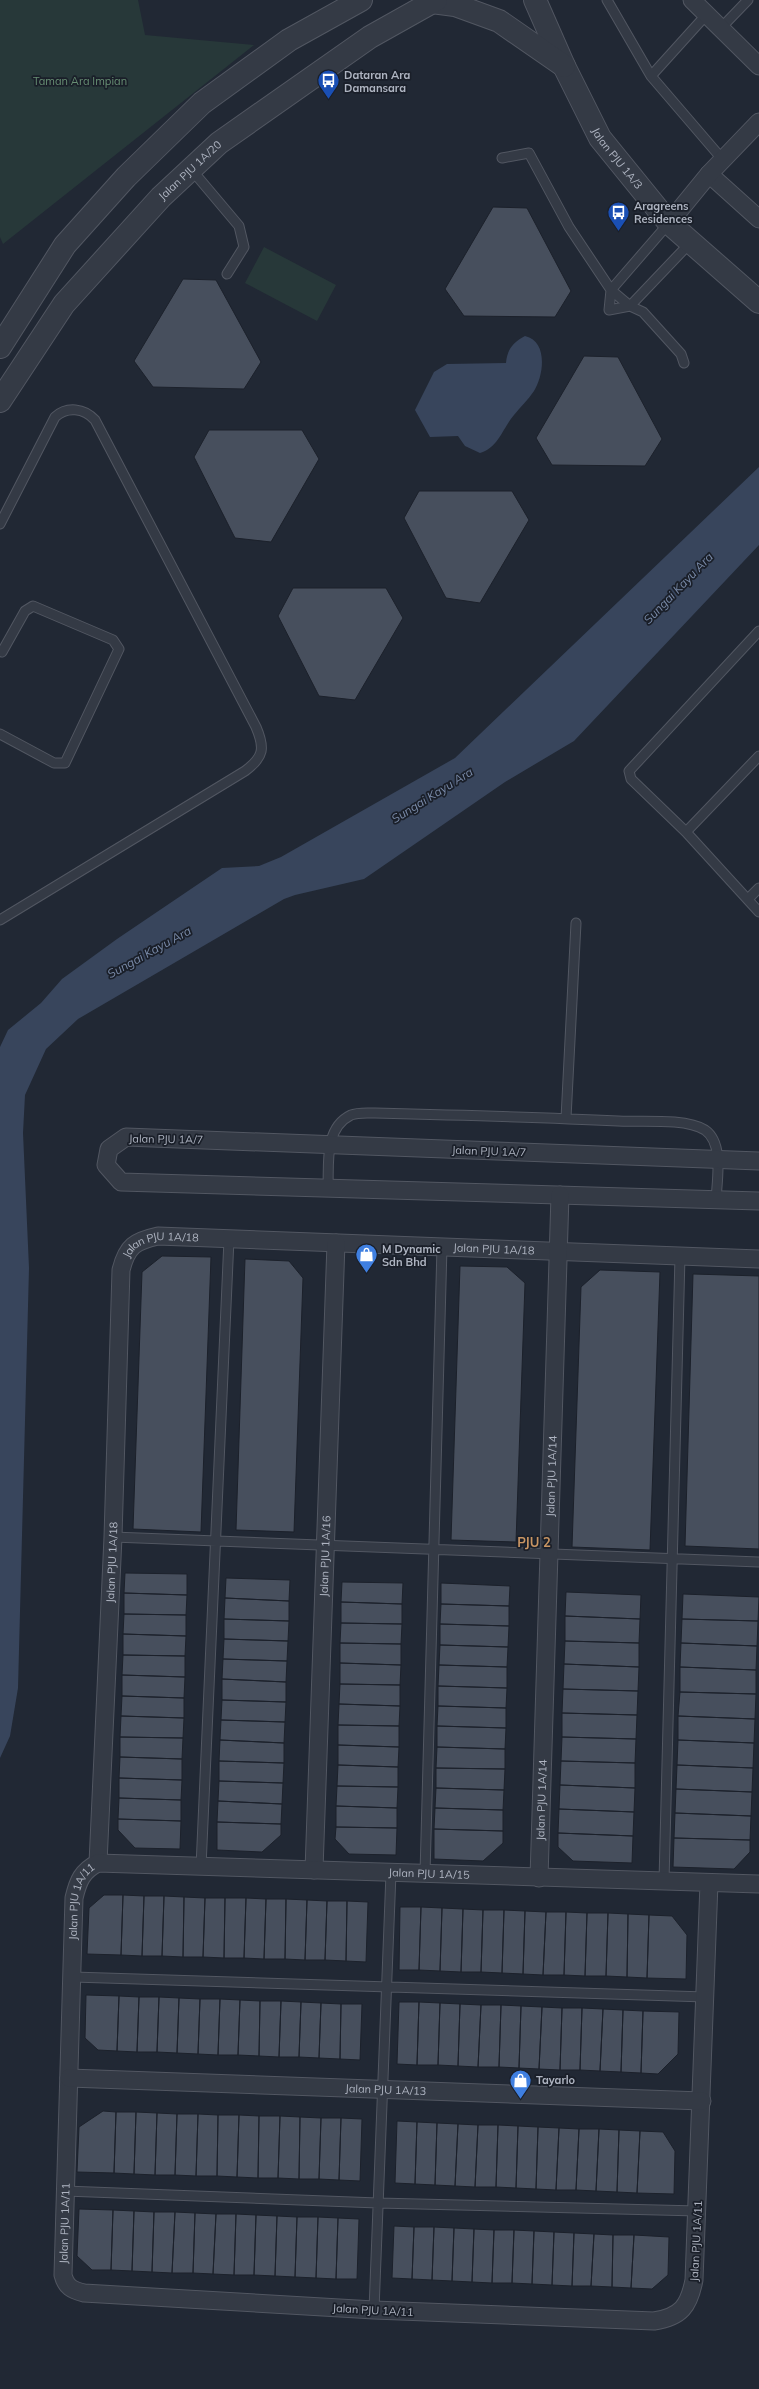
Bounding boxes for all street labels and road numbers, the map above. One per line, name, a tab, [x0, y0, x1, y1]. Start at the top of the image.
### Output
street label: Jalan PJU 1A/3	[589, 125, 646, 192]
street label: Jalan PJU 1A/20	[155, 137, 225, 203]
street label: Jalan PJU 1A/7	[129, 1131, 203, 1147]
street label: Jalan PJU 1A/7	[452, 1143, 526, 1159]
street label: Jalan PJU 1A/18	[119, 1229, 199, 1260]
street label: Jalan PJU 1A/18	[453, 1240, 535, 1257]
street label: Jalan PJU 1A/14	[543, 1435, 560, 1517]
street label: Jalan PJU 1A/16	[317, 1515, 333, 1597]
street label: Jalan PJU 1A/18	[103, 1521, 120, 1603]
street label: Jalan PJU 1A/14	[533, 1759, 550, 1841]
street label: Jalan PJU 1A/11	[66, 1860, 97, 1940]
street label: Jalan PJU 1A/15	[388, 1865, 470, 1882]
street label: Jalan PJU 1A/13	[345, 2081, 427, 2098]
street label: Jalan PJU 1A/11	[56, 2183, 73, 2264]
street label: Jalan PJU 1A/11	[687, 2200, 705, 2282]
street label: Jalan PJU 1A/11	[332, 2301, 414, 2319]

